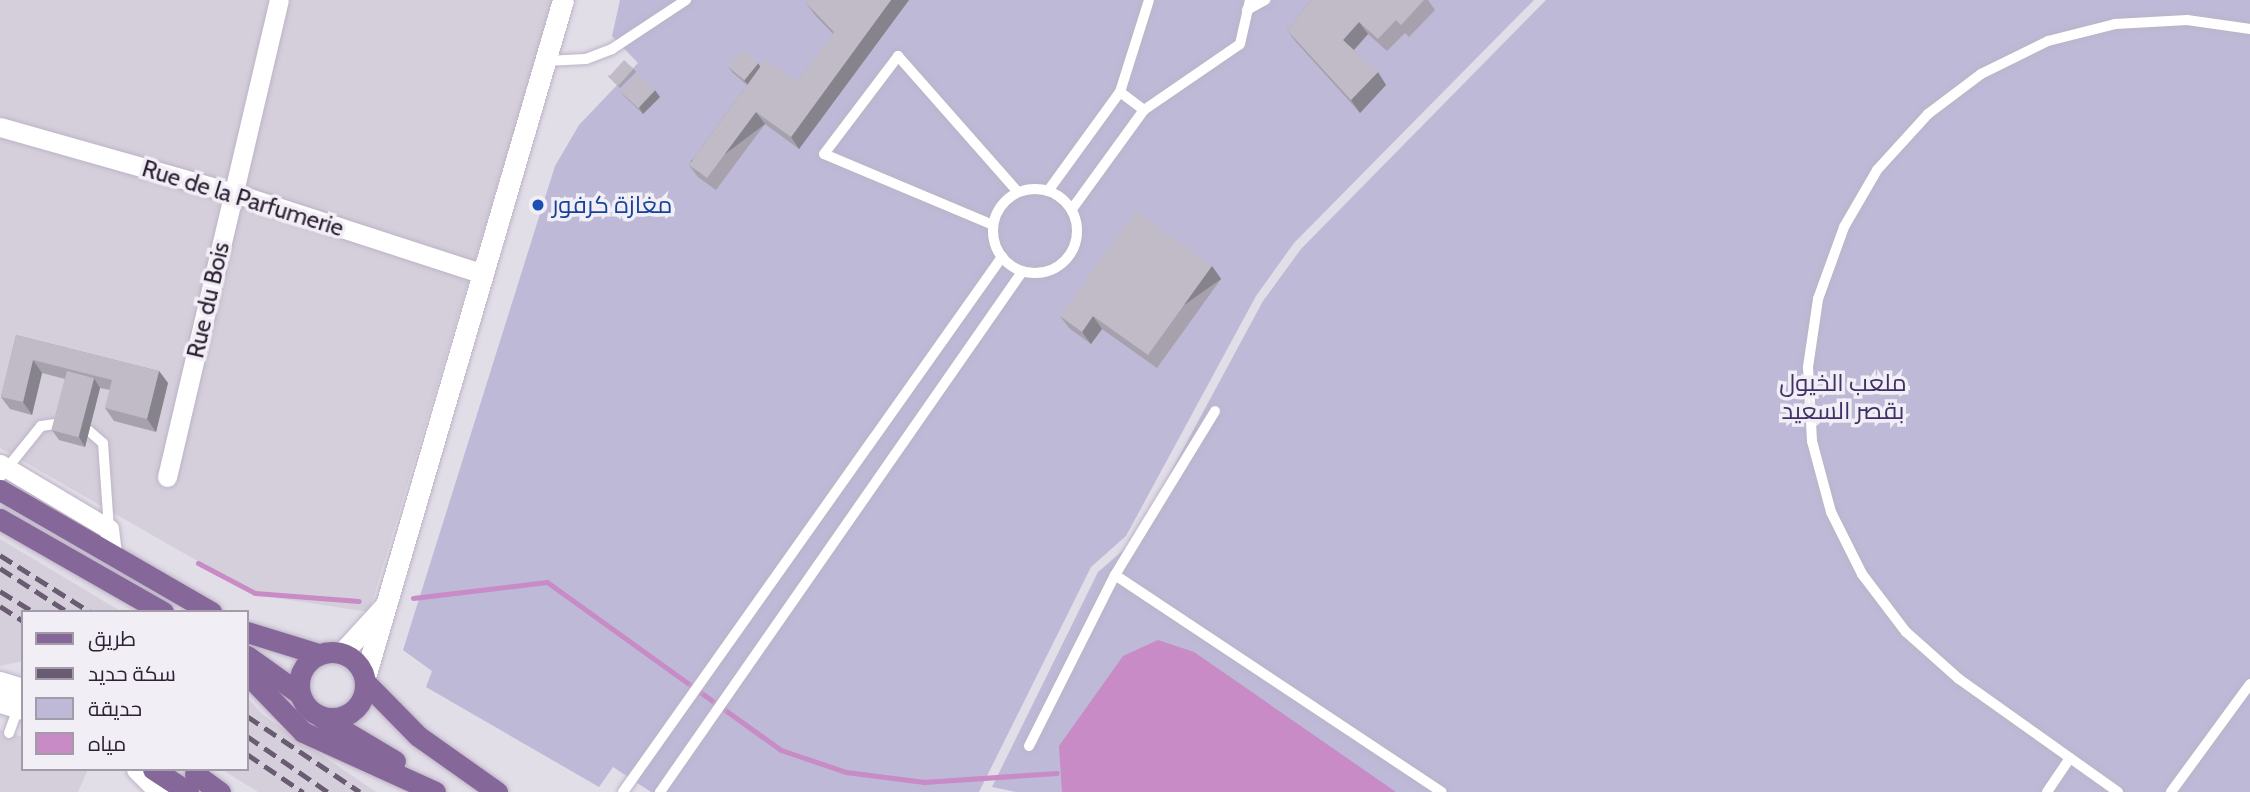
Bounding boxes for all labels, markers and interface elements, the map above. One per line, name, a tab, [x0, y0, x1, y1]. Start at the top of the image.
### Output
street label: Rue de la Parfumerie	[139, 154, 347, 242]
place label: مغازة كرفور	[552, 191, 672, 219]
marker: مغازة كرفور	[530, 197, 546, 213]
street label: Rue du Bois	[181, 239, 235, 361]
park label: ملعب الخيول بقصر السعيد	[1779, 369, 1907, 425]
legend	[21, 610, 248, 771]
text: طريق	[88, 626, 136, 651]
text: سكة حديد	[88, 661, 176, 686]
text: حديقة	[88, 696, 142, 721]
text: مياه	[88, 731, 126, 756]

